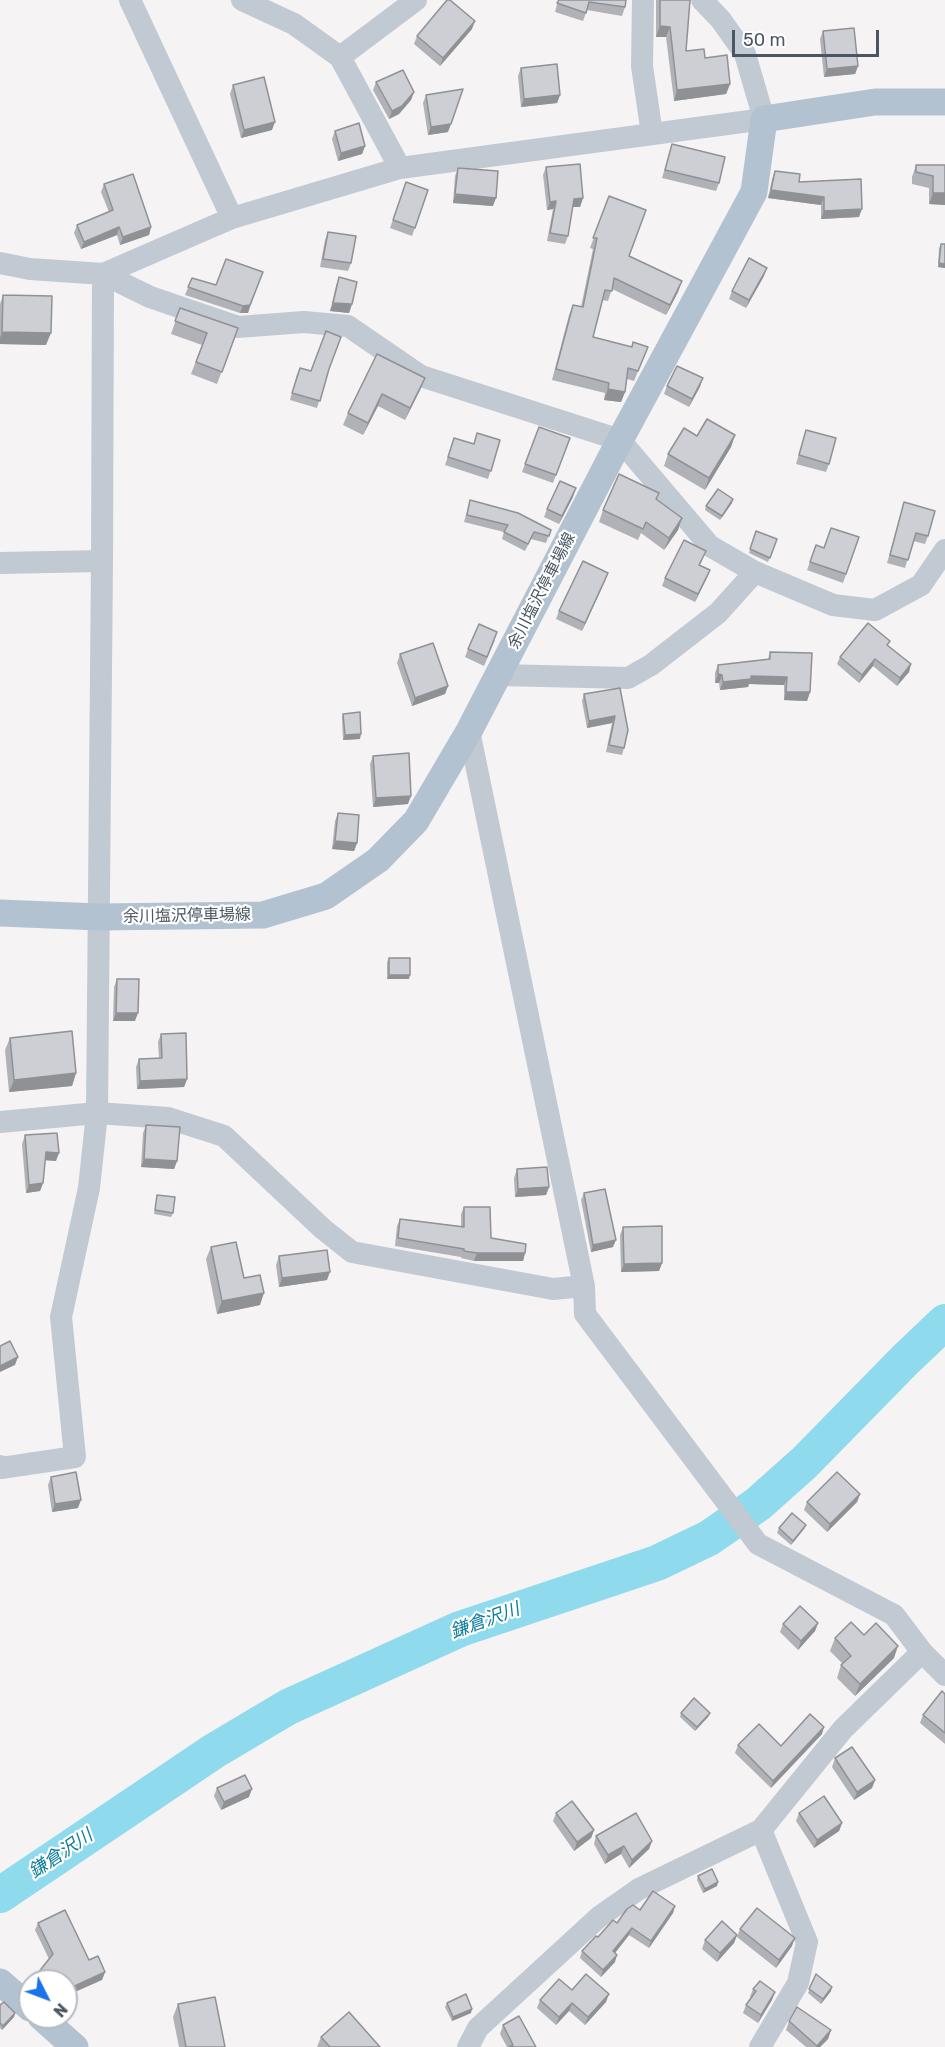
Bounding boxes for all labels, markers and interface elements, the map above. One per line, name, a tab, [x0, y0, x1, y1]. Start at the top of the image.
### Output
scale bar	[735, 18, 882, 56]
text: 50 m	[743, 29, 786, 51]
street label: 余川塩沢停車場線	[504, 530, 580, 652]
street label: 余川塩沢停車場線	[123, 905, 251, 927]
water label: 鎌倉沢川	[447, 1599, 523, 1643]
water label: 鎌倉沢川	[25, 1825, 97, 1883]
north arrow	[18, 1969, 78, 2029]
text: N	[49, 1999, 71, 2021]

